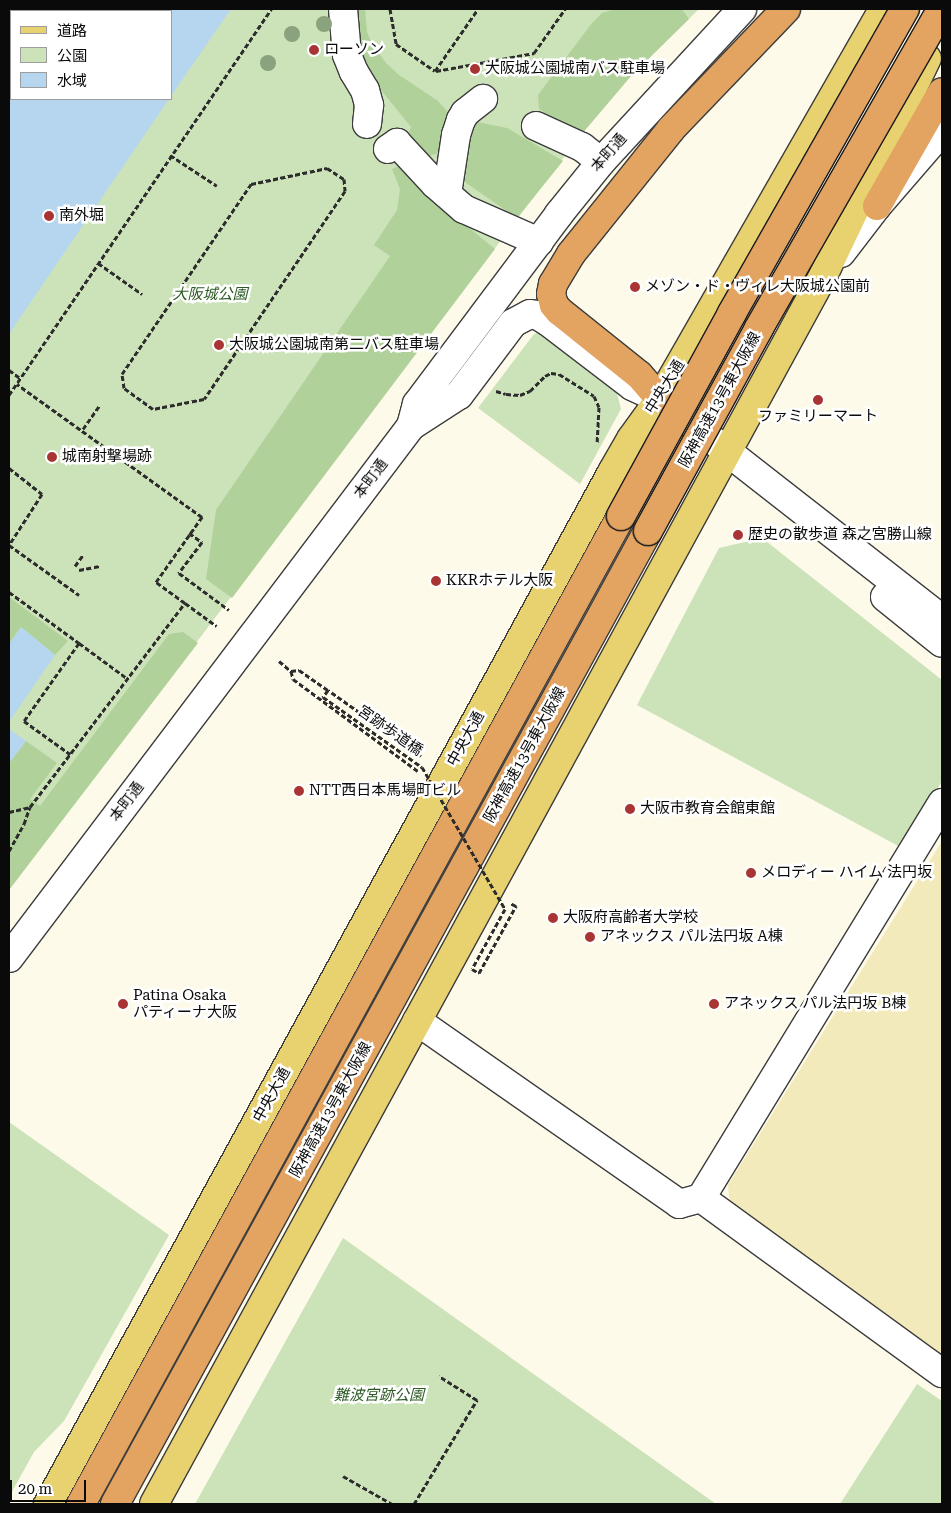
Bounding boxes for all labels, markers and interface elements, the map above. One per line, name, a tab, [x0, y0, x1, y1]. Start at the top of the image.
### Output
legend	[10, 10, 172, 100]
text: 道路	[57, 22, 87, 40]
place label: ローソン	[324, 41, 384, 59]
marker: ローソン	[308, 44, 320, 56]
text: 公園	[57, 47, 87, 65]
place label: 大阪城公園城南バス駐車場	[485, 60, 665, 78]
marker: 大阪城公園城南バス駐車場	[469, 63, 481, 75]
text: 水域	[57, 72, 87, 90]
street label: 本町通	[587, 130, 631, 176]
place label: 南外堀	[59, 207, 104, 225]
marker: 南外堀	[43, 210, 55, 222]
place label: メゾン・ド・ヴィレ大阪城公園前	[645, 278, 870, 296]
marker: メゾン・ド・ヴィレ大阪城公園前	[629, 281, 641, 293]
park label: 大阪城公園	[173, 286, 247, 304]
street label: 阪神高速13号東大阪線	[675, 329, 765, 471]
place label: 大阪城公園城南第二バス駐車場	[229, 336, 439, 354]
marker: 大阪城公園城南第二バス駐車場	[213, 339, 225, 351]
street label: 中央大通	[641, 357, 689, 417]
marker: ファミリーマート	[812, 394, 824, 406]
place label: ファミリーマート	[758, 408, 878, 426]
place label: 城南射撃場跡	[62, 448, 152, 466]
marker: 城南射撃場跡	[46, 451, 58, 463]
street label: 本町通	[350, 456, 392, 502]
place label: 歴史の散歩道 森之宮勝山線	[748, 526, 932, 544]
marker: 歴史の散歩道 森之宮勝山線	[732, 529, 744, 541]
place label: KKRホテル大阪	[446, 572, 553, 590]
marker: KKRホテル大阪	[430, 575, 442, 587]
street label: 阪神高速13号東大阪線	[480, 684, 570, 826]
street label: 宮跡歩道橋	[354, 702, 426, 760]
street label: 中央大通	[444, 708, 488, 770]
street label: 本町通	[106, 779, 148, 825]
place label: NTT西日本馬場町ビル	[309, 782, 461, 800]
marker: NTT西日本馬場町ビル	[293, 785, 305, 797]
place label: 大阪市教育会館東館	[640, 800, 775, 818]
marker: 大阪市教育会館東館	[624, 803, 636, 815]
place label: メロディー ハイム 法円坂	[761, 864, 934, 882]
marker: メロディー ハイム 法円坂	[745, 867, 757, 879]
place label: 大阪府高齢者大学校	[563, 909, 698, 927]
marker: 大阪府高齢者大学校	[547, 912, 559, 924]
place label: アネックス パル法円坂 A棟	[600, 928, 783, 946]
marker: アネックス パル法円坂 A棟	[584, 931, 596, 943]
place label: Patina Osaka パティーナ大阪	[133, 986, 238, 1021]
place label: アネックス パル法円坂 B棟	[724, 995, 907, 1013]
marker: Patina Osaka パティーナ大阪	[117, 998, 129, 1010]
marker: アネックス パル法円坂 B棟	[708, 998, 720, 1010]
street label: 阪神高速13号東大阪線	[286, 1039, 376, 1181]
street label: 中央大通	[250, 1064, 294, 1126]
park label: 難波宮跡公園	[334, 1387, 424, 1405]
scale bar	[12, 1470, 89, 1502]
text: 20 m	[18, 1480, 52, 1498]

